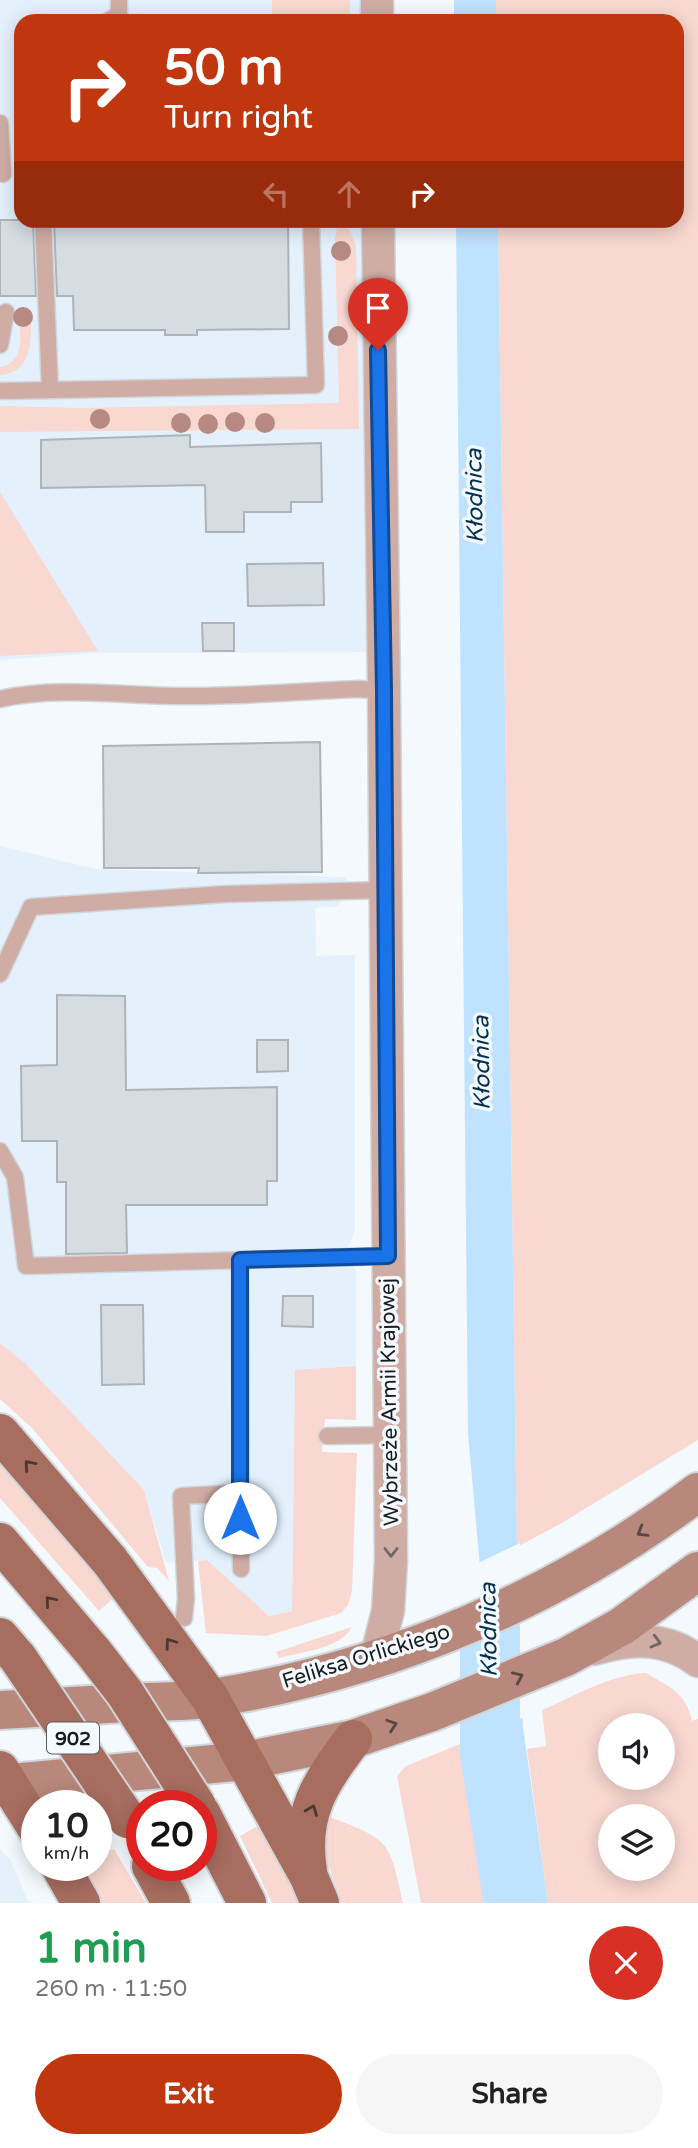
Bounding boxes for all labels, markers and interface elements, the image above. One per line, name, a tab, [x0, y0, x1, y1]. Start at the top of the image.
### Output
text: 50 m	[164, 39, 283, 98]
icon: right	[49, 42, 140, 133]
text: Turn right	[164, 99, 313, 137]
icon: left	[257, 175, 295, 213]
icon: ahead	[330, 175, 368, 213]
icon: right	[403, 175, 441, 213]
pin	[348, 278, 408, 350]
icon: arrive	[359, 289, 397, 327]
water label: Kłodnica	[460, 447, 490, 544]
water label: Kłodnica	[467, 1014, 497, 1111]
street label: Wybrzeże Armii Krajowej	[375, 1278, 404, 1526]
one-way arrow	[25, 1460, 37, 1473]
position arrow	[203, 1481, 277, 1555]
one-way arrow	[637, 1524, 650, 1537]
one-way arrow	[383, 1547, 399, 1558]
water label: Kłodnica	[474, 1581, 504, 1678]
one-way arrow	[46, 1596, 59, 1608]
street label: Feliksa Orlickiego	[279, 1619, 453, 1694]
one-way arrow	[649, 1634, 661, 1649]
one-way arrow	[166, 1638, 178, 1651]
one-way arrow	[511, 1671, 524, 1685]
map controls	[598, 1713, 675, 1881]
button: sound	[598, 1713, 675, 1790]
one-way arrow	[386, 1718, 398, 1733]
road number: 902	[47, 1722, 99, 1754]
speed limit sign: 20	[126, 1790, 217, 1881]
one-way arrow	[304, 1804, 318, 1817]
button: layers	[598, 1804, 675, 1881]
text: 10	[45, 1805, 88, 1847]
text: km/h	[44, 1842, 89, 1864]
text: 1 min	[35, 1923, 147, 1974]
button: close	[589, 1926, 663, 2000]
text: 260 m · 11:50	[35, 1975, 187, 2003]
button: Exit	[35, 2054, 342, 2134]
button: Share	[356, 2054, 663, 2134]

